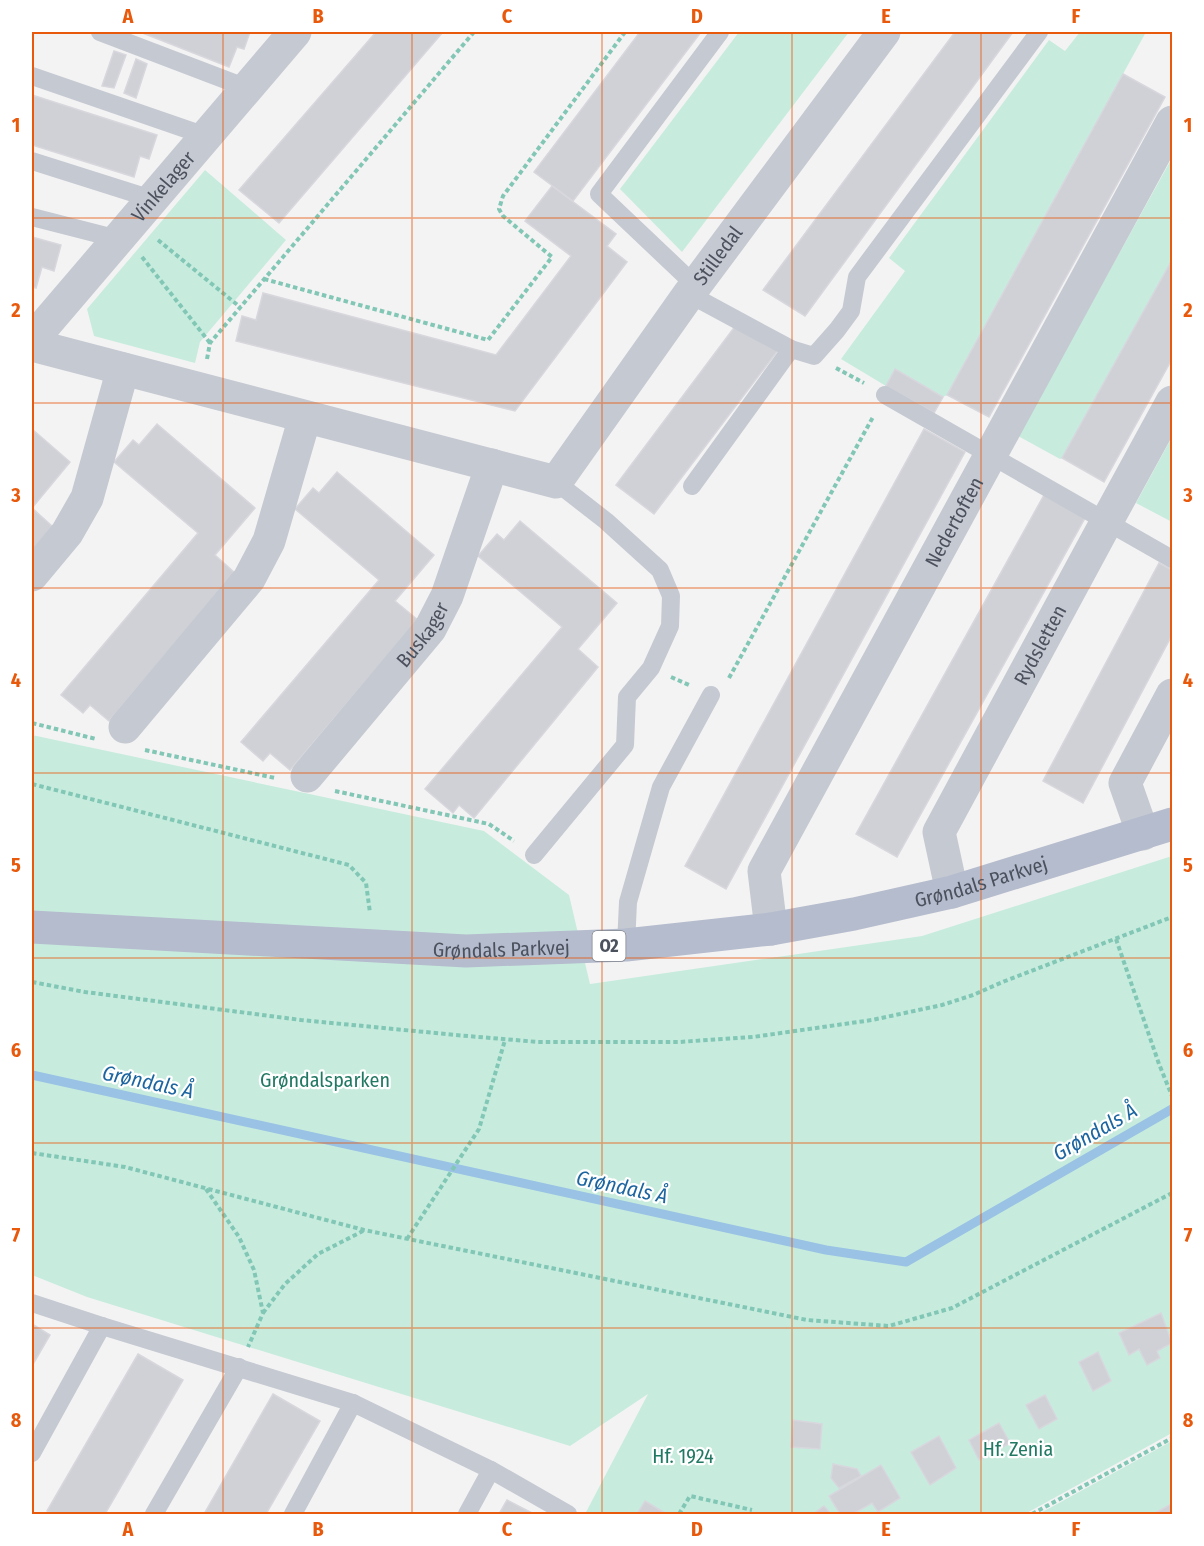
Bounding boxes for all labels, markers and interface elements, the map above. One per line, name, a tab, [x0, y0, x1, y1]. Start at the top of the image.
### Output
text: A	[122, 4, 135, 28]
text: B	[312, 4, 324, 28]
text: C	[502, 4, 513, 28]
text: D	[691, 4, 703, 28]
text: E	[881, 4, 891, 28]
text: F	[1072, 4, 1081, 28]
text: 1	[12, 113, 20, 137]
text: 1	[1184, 113, 1192, 137]
street label: Vinkelager	[126, 146, 200, 227]
street label: Stilledal	[688, 221, 747, 290]
text: 2	[10, 298, 21, 322]
text: 2	[1182, 298, 1193, 322]
street label: Nedertoften	[920, 473, 988, 571]
text: 3	[10, 483, 21, 507]
text: 3	[1182, 483, 1193, 507]
street label: Buskager	[391, 598, 454, 672]
street label: Rydsletten	[1009, 601, 1071, 689]
text: 4	[11, 668, 21, 692]
text: 4	[1183, 668, 1193, 692]
street label: Grøndals Parkvej	[912, 851, 1050, 912]
text: 5	[11, 853, 21, 877]
text: 5	[1183, 853, 1193, 877]
road number: O2	[592, 931, 626, 961]
street label: Grøndals Parkvej	[432, 935, 570, 963]
text: 6	[11, 1038, 21, 1062]
text: 6	[1183, 1038, 1193, 1062]
water label: Grøndals Å	[100, 1060, 196, 1104]
park label: Grøndalsparken	[260, 1068, 390, 1092]
water label: Grøndals Å	[1048, 1098, 1142, 1166]
water label: Grøndals Å	[574, 1165, 670, 1209]
text: 7	[12, 1223, 21, 1247]
text: 7	[1184, 1223, 1193, 1247]
text: 8	[11, 1408, 22, 1432]
text: 8	[1183, 1408, 1194, 1432]
park label: Hf. Zenia	[983, 1437, 1053, 1461]
park label: Hf. 1924	[652, 1444, 714, 1468]
text: A	[122, 1517, 135, 1541]
text: B	[312, 1517, 324, 1541]
text: C	[502, 1517, 513, 1541]
text: D	[691, 1517, 703, 1541]
text: E	[881, 1517, 891, 1541]
text: F	[1072, 1517, 1081, 1541]

